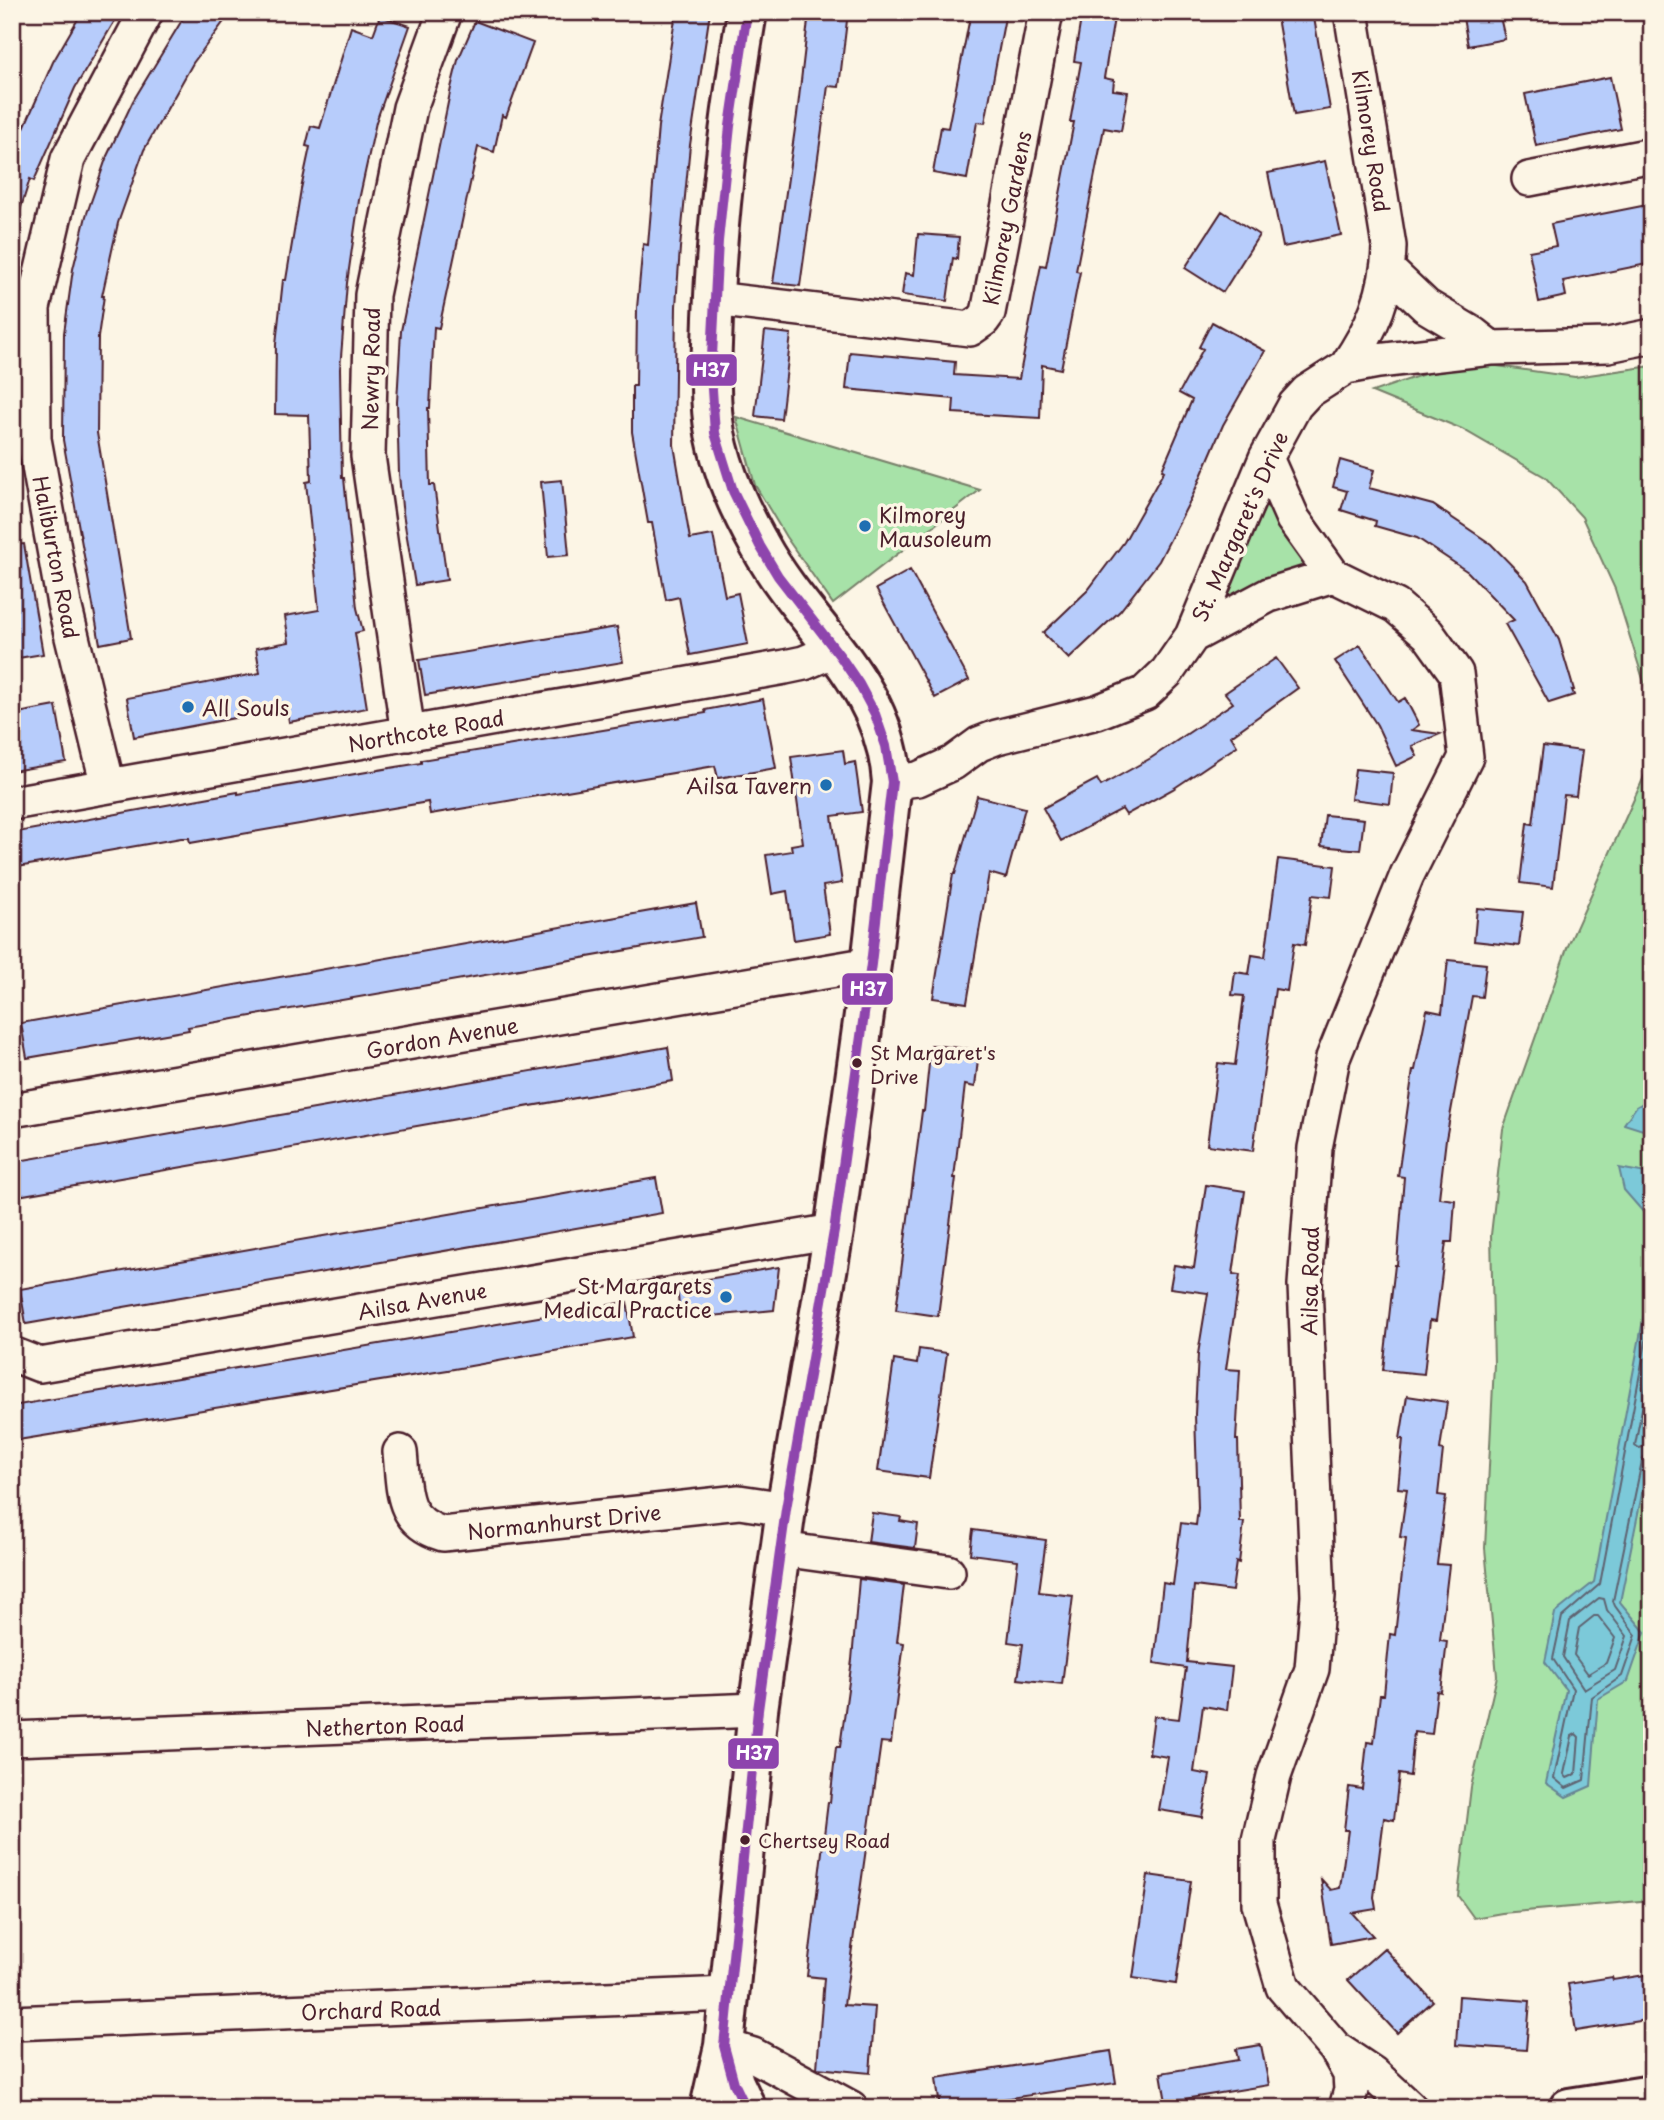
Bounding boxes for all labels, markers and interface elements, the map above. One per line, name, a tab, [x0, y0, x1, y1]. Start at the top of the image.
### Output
street label: Kilmorey Road	[1345, 67, 1399, 215]
street label: Kilmorey Gardens	[973, 128, 1039, 308]
street label: Newry Road	[353, 307, 387, 431]
line badge: H37	[685, 353, 738, 387]
text: H37	[692, 355, 730, 383]
street label: St. Margaret's Drive	[1183, 426, 1295, 626]
street label: Haliburton Road	[26, 473, 88, 641]
place label: Kilmorey Mausoleum	[879, 498, 992, 554]
marker: Kilmorey Mausoleum	[857, 518, 873, 534]
place label: All Souls	[202, 691, 289, 723]
marker: All Souls	[180, 699, 196, 715]
street label: Northcote Road	[345, 701, 507, 759]
place label: Ailsa Tavern	[686, 769, 812, 801]
marker: Ailsa Tavern	[818, 777, 834, 793]
line badge: H37	[841, 972, 894, 1006]
text: H37	[849, 974, 887, 1002]
street label: Gordon Avenue	[363, 1008, 521, 1066]
place label: St Margaret's Drive	[870, 1038, 996, 1090]
marker: St Margaret's Drive	[850, 1056, 864, 1070]
street label: Ailsa Road	[1292, 1226, 1326, 1336]
place label: St Margarets Medical Practice	[543, 1269, 712, 1325]
street label: Ailsa Avenue	[355, 1273, 489, 1327]
marker: St Margarets Medical Practice	[718, 1289, 734, 1305]
street label: Normanhurst Drive	[466, 1495, 662, 1547]
street label: Netherton Road	[305, 1706, 465, 1744]
line badge: H37	[727, 1737, 780, 1770]
text: H37	[735, 1738, 773, 1766]
place label: Chertsey Road	[758, 1826, 890, 1854]
marker: Chertsey Road	[738, 1833, 752, 1847]
street label: Orchard Road	[300, 1991, 442, 2027]

